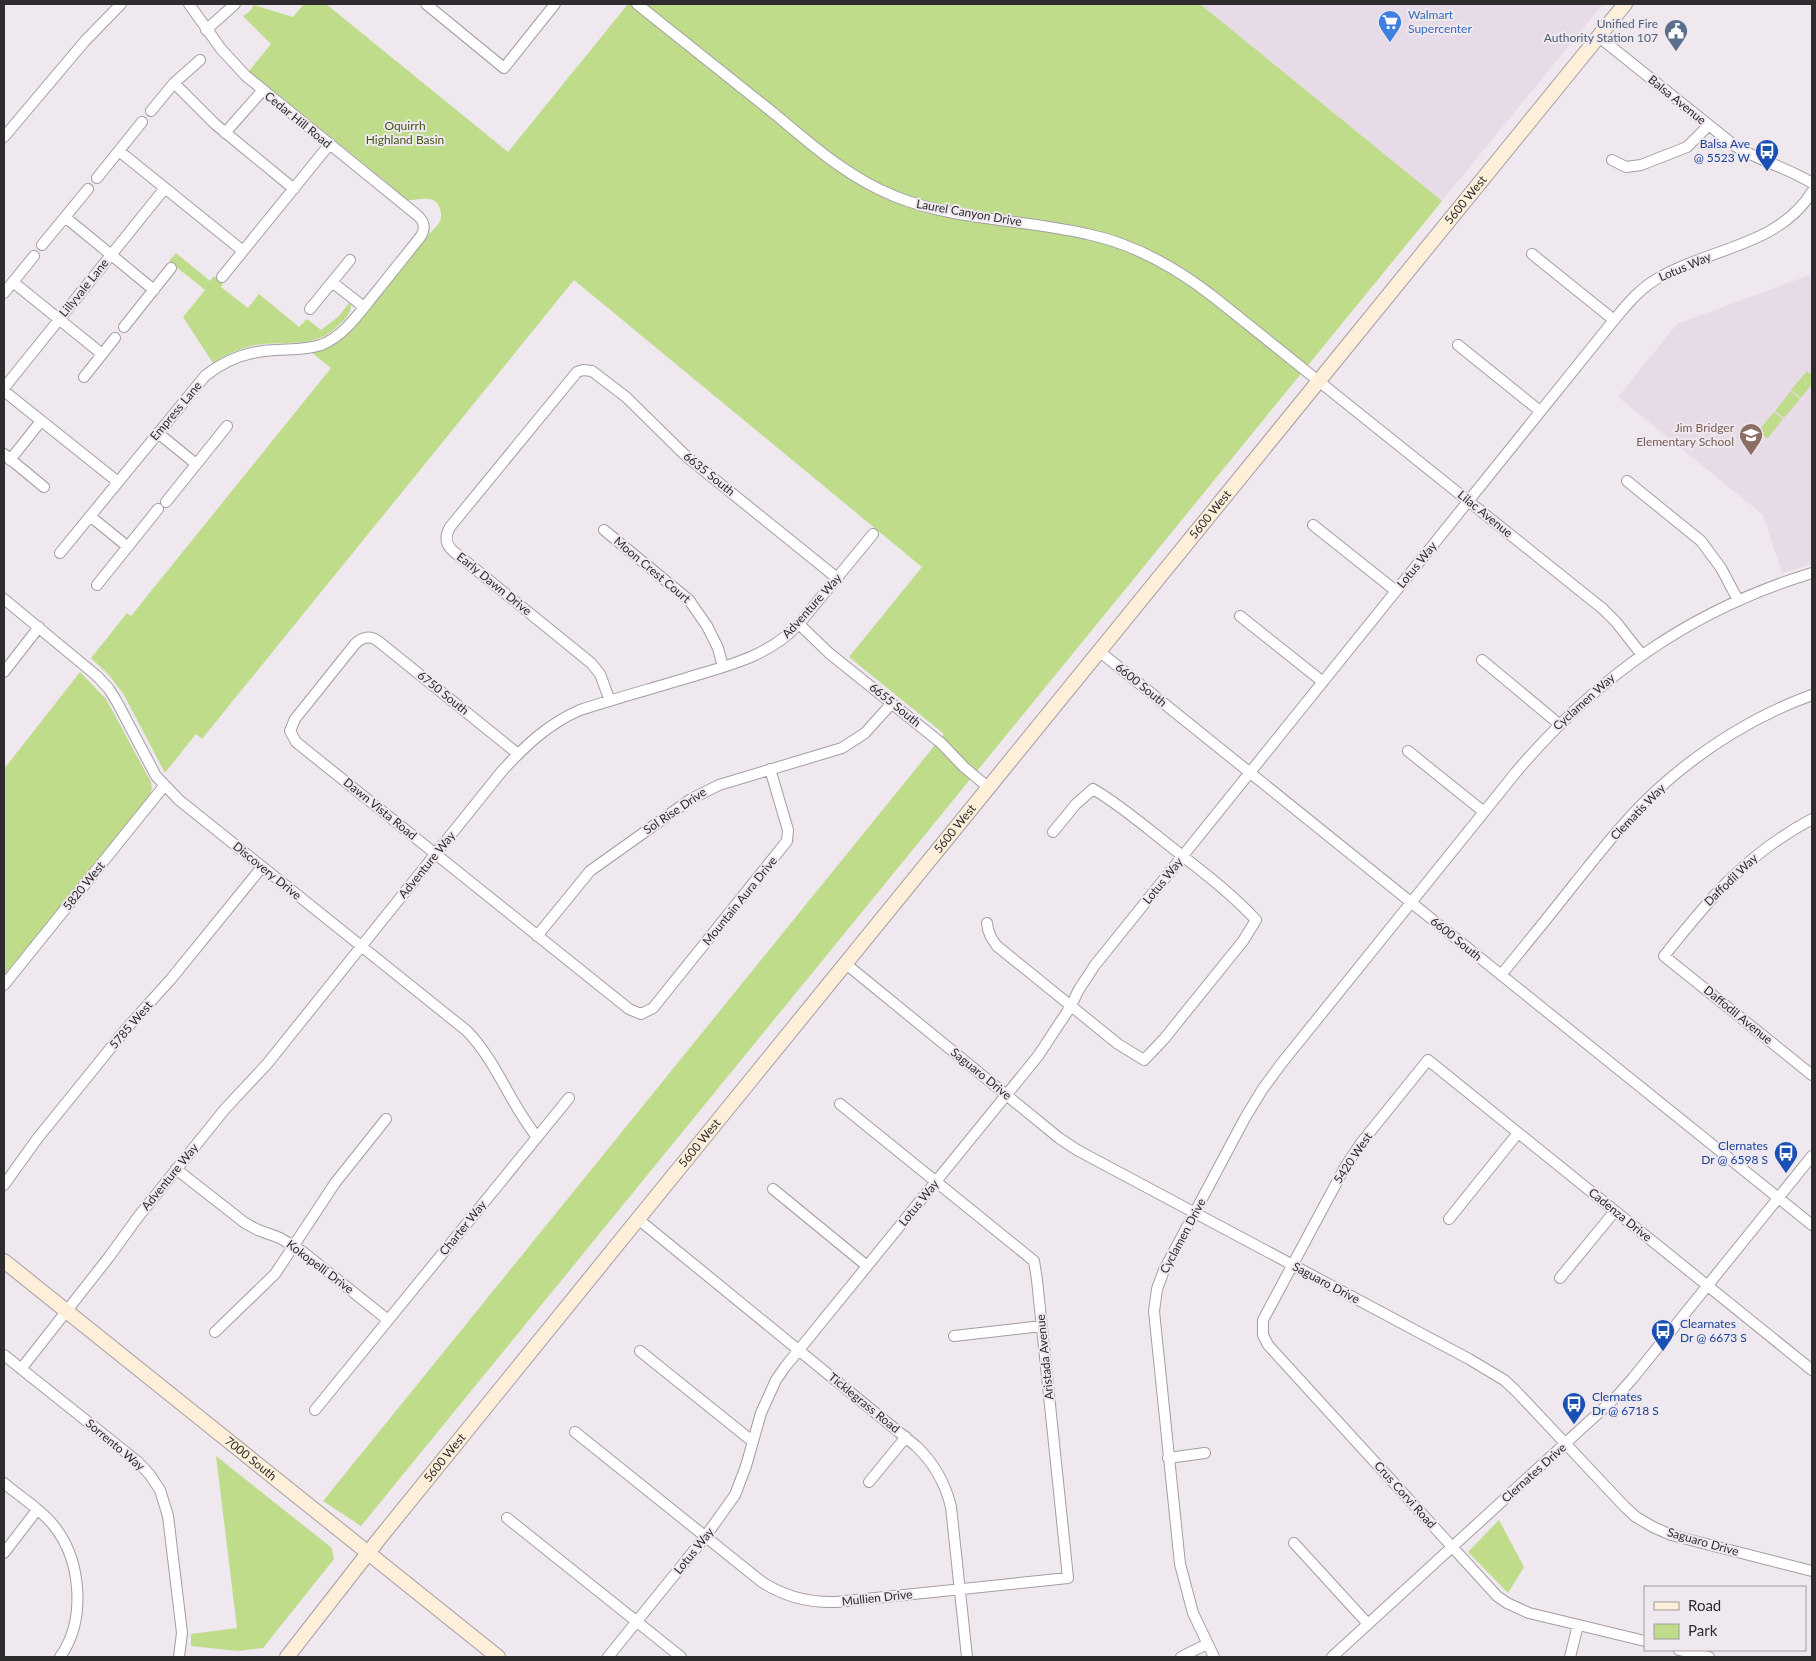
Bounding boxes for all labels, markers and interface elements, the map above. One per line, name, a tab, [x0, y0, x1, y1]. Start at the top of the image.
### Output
place label: Walmart Supercenter	[1408, 7, 1472, 36]
supermarket icon: Walmart Supercenter	[1377, 9, 1403, 43]
place label: Unified Fire Authority Station 107	[1544, 16, 1658, 45]
public building icon: Unified Fire Authority Station 107	[1663, 18, 1689, 52]
street label: Balsa Avenue	[1645, 72, 1709, 127]
street label: Cedar Hill Road	[262, 88, 335, 151]
park label: Oquirrh Highland Basin	[366, 118, 444, 147]
place label: Balsa Ave @ 5523 W	[1694, 136, 1751, 165]
bus stop icon: Balsa Ave @ 5523 W	[1754, 138, 1780, 172]
street label: 5600 West	[1441, 172, 1490, 227]
street label: Laurel Canyon Drive	[915, 196, 1023, 229]
street label: Lotus Way	[1656, 249, 1714, 284]
street label: Lillyvale Lane	[56, 256, 112, 320]
street label: Empress Lane	[147, 378, 205, 443]
place label: Jim Bridger Elementary School	[1636, 420, 1735, 449]
school or university icon: Jim Bridger Elementary School	[1738, 422, 1764, 456]
street label: 6635 South	[681, 448, 738, 499]
street label: 5600 West	[1186, 486, 1235, 542]
street label: Lilac Avenue	[1455, 487, 1516, 540]
street label: Moon Crest Court	[611, 533, 694, 606]
street label: Lotus Way	[1393, 538, 1440, 591]
street label: Early Dawn Drive	[454, 549, 535, 618]
street label: Adventure Way	[779, 570, 845, 641]
street label: 6600 South	[1113, 659, 1170, 710]
street label: 6750 South	[415, 667, 472, 718]
street label: Cyclamen Way	[1550, 669, 1618, 733]
street label: 6655 South	[867, 679, 924, 730]
street label: Dawn Vista Road	[341, 775, 420, 843]
street label: Clematis Way	[1607, 780, 1669, 843]
street label: Sol Rise Drive	[640, 784, 709, 837]
street label: 5600 West	[930, 801, 979, 856]
street label: Adventure Way	[395, 828, 459, 901]
street label: Discovery Drive	[230, 838, 305, 903]
street label: Daffodil Way	[1701, 850, 1761, 909]
street label: Mountain Aura Drive	[699, 853, 780, 948]
street label: Lotus Way	[1139, 854, 1186, 907]
street label: 5820 West	[59, 858, 108, 913]
street label: 6600 South	[1428, 913, 1485, 964]
street label: Daffodil Avenue	[1701, 982, 1776, 1047]
street label: 5785 West	[106, 997, 156, 1052]
street label: Saguaro Drive	[948, 1045, 1015, 1103]
street label: 5600 West	[675, 1115, 724, 1170]
street label: 5420 West	[1330, 1129, 1375, 1186]
place label: Clernates Dr @ 6598 S	[1701, 1138, 1768, 1167]
street label: Adventure Way	[138, 1140, 202, 1213]
bus stop icon: Clernates Dr @ 6598 S	[1773, 1140, 1799, 1174]
street label: Lotus Way	[895, 1176, 942, 1229]
street label: Cadenza Drive	[1586, 1185, 1655, 1245]
street label: Cyclamen Drive	[1156, 1196, 1209, 1276]
street label: Charter Way	[436, 1197, 490, 1258]
street label: Kokopelli Drive	[284, 1236, 357, 1297]
street label: Saguaro Drive	[1290, 1259, 1362, 1307]
street label: Aristada Avenue	[1033, 1314, 1056, 1401]
place label: Clearnates Dr @ 6673 S	[1680, 1316, 1747, 1345]
bus stop icon: Clearnates Dr @ 6673 S	[1650, 1318, 1676, 1352]
street label: Ticklegrass Road	[826, 1369, 903, 1436]
place label: Clernates Dr @ 6718 S	[1592, 1389, 1659, 1418]
bus stop icon: Clernates Dr @ 6718 S	[1561, 1391, 1587, 1425]
street label: Sorrento Way	[83, 1416, 149, 1474]
street label: 5600 West	[420, 1430, 469, 1485]
street label: 7000 South	[222, 1433, 280, 1483]
street label: Clernates Drive	[1498, 1440, 1569, 1506]
street label: Crus Corvi Road	[1371, 1458, 1439, 1531]
street label: Lotus Way	[670, 1524, 717, 1577]
street label: Saguaro Drive	[1666, 1524, 1741, 1559]
street label: Mullien Drive	[841, 1586, 913, 1609]
legend	[1644, 1586, 1806, 1651]
text: Road	[1688, 1596, 1721, 1614]
text: Park	[1688, 1621, 1718, 1639]

